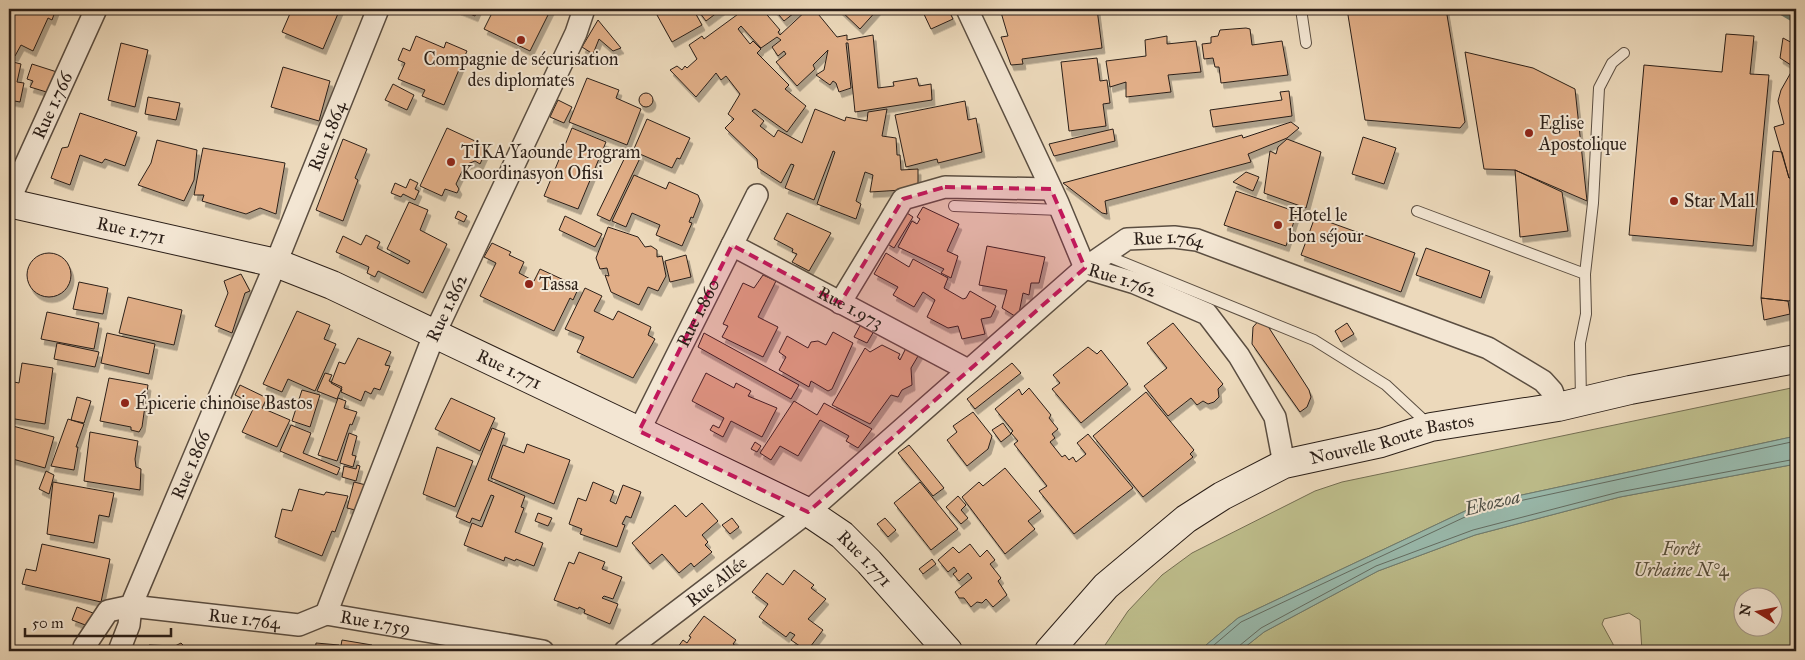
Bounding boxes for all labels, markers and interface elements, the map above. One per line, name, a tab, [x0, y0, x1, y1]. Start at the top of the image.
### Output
marker: Compagnie de sécurisation des diplomates	[515, 34, 527, 46]
place label: Compagnie de sécurisation des diplomates	[423, 48, 619, 91]
street label: Rue 1.766	[28, 68, 77, 142]
street label: Rue 1.864	[303, 97, 351, 174]
place label: Eglise Apostolique	[1538, 112, 1627, 156]
marker: Eglise Apostolique	[1523, 127, 1535, 139]
place label: TİKA Yaounde Program Koordinasyon Ofisi	[461, 140, 641, 184]
marker: TİKA Yaounde Program Koordinasyon Ofisi	[445, 156, 457, 168]
place label: Star Mall	[1684, 190, 1755, 212]
marker: Star Mall	[1668, 195, 1680, 207]
place label: Hotel le bon séjour	[1288, 204, 1364, 247]
street label: Rue 1.771	[95, 212, 167, 249]
marker: Hotel le bon séjour	[1272, 219, 1284, 231]
street label: Rue 1.764	[1132, 226, 1209, 253]
street label: Rue 1.762	[1086, 259, 1160, 302]
street label: Rue 1.862	[421, 271, 472, 345]
place label: Tassa	[539, 273, 579, 295]
street label: Rue 1.860	[672, 275, 724, 351]
marker: Tassa	[523, 278, 535, 290]
street label: Rue 1.973	[814, 281, 887, 334]
street label: Rue 1.771	[473, 344, 545, 394]
place label: Épicerie chinoise Bastos	[135, 390, 312, 414]
marker: Épicerie chinoise Bastos	[119, 397, 131, 409]
street label: Nouvelle Route Bastos	[1308, 409, 1475, 469]
street label: Rue 1.866	[166, 427, 215, 503]
water label: Ekozoa	[1461, 484, 1522, 521]
street label: Rue 1.771	[833, 526, 897, 591]
park label: Forêt Urbaine N°4	[1633, 538, 1730, 581]
street label: Rue Allée	[682, 551, 751, 611]
north arrow	[1732, 588, 1782, 638]
text: N	[1736, 602, 1755, 617]
street label: Rue 1.764	[207, 604, 282, 634]
scale bar	[25, 605, 171, 637]
street label: Rue 1.759	[338, 606, 412, 639]
text: 50 m	[32, 614, 64, 632]

